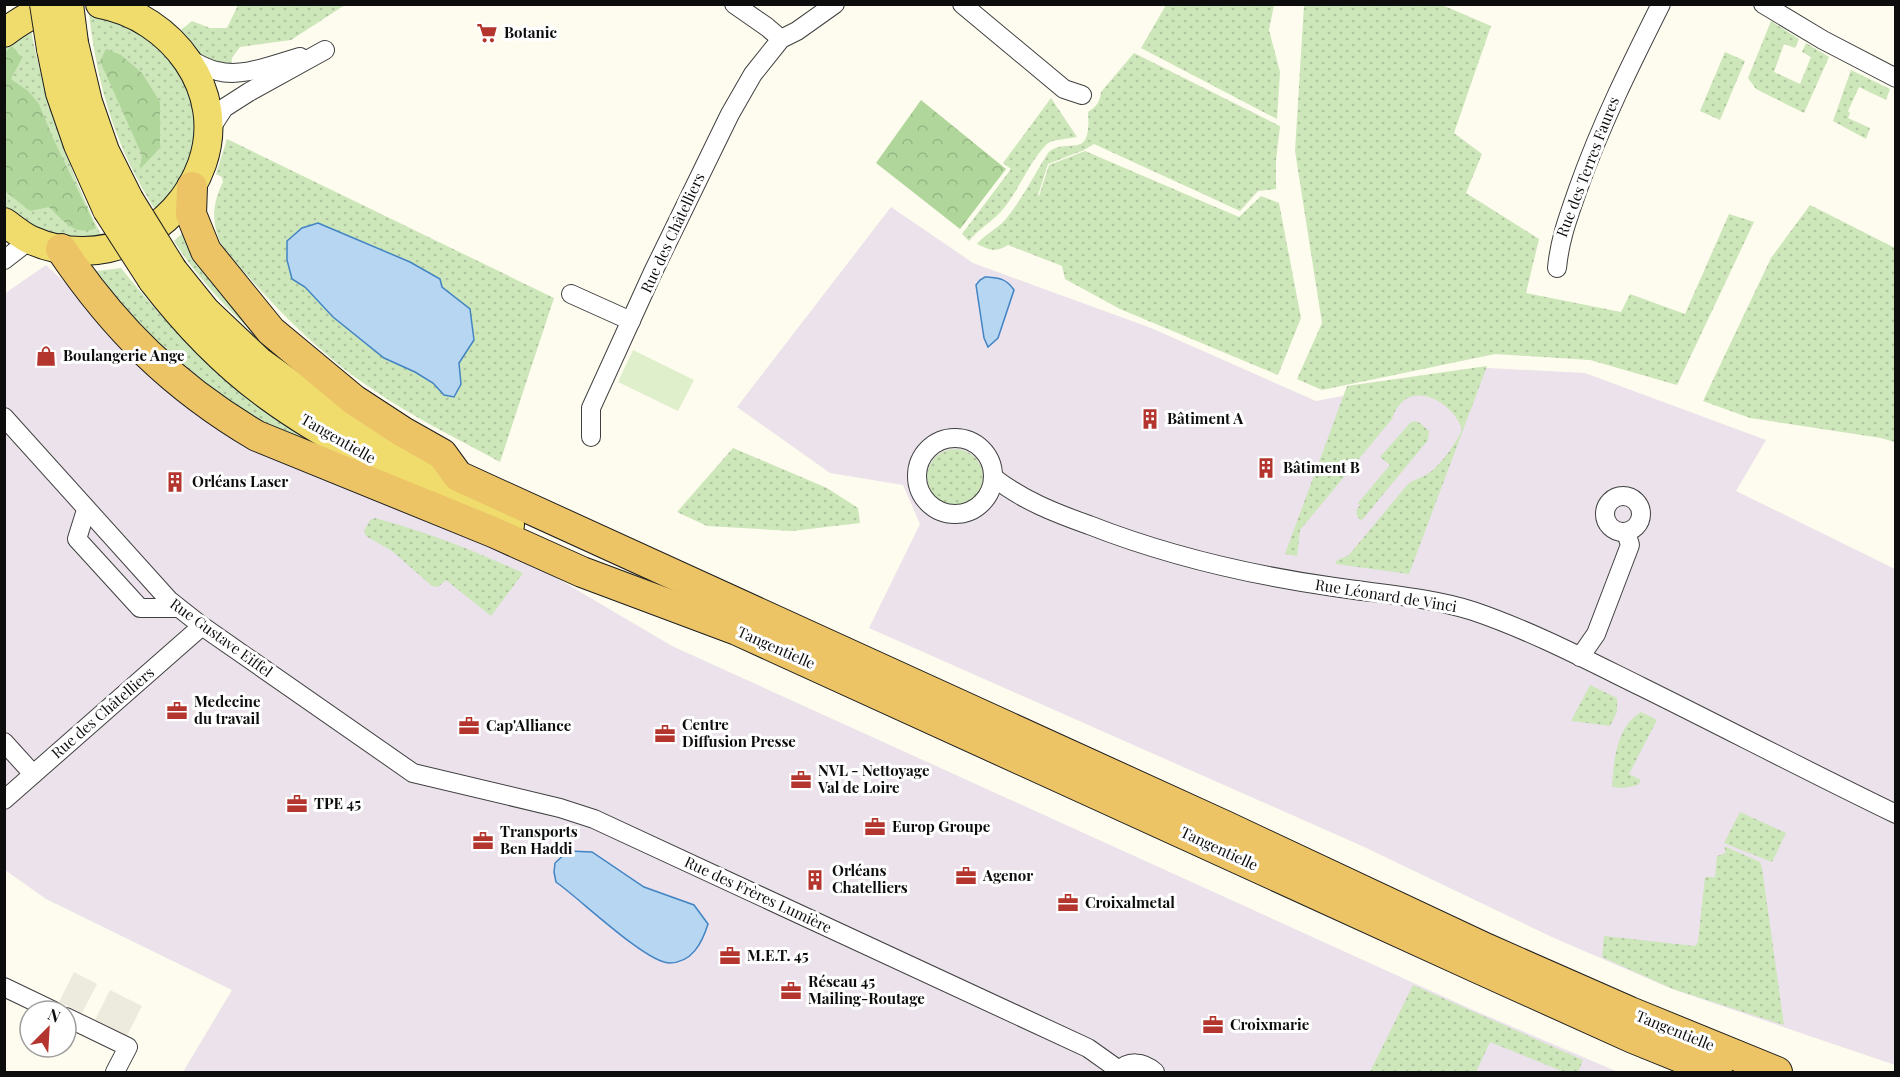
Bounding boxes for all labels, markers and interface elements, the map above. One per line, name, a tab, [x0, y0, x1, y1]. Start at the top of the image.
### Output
supermarket icon: Botanic	[475, 21, 499, 45]
place label: Botanic	[504, 22, 558, 42]
street label: Rue des Terres Faures	[1551, 94, 1623, 240]
street label: Rue des Châtelliers	[636, 169, 709, 296]
shop icon: Boulangerie Ange	[34, 344, 58, 368]
place label: Boulangerie Ange	[63, 345, 185, 365]
building icon: Bâtiment A	[1138, 407, 1162, 431]
place label: Bâtiment A	[1167, 408, 1244, 428]
street label: Tangentielle	[298, 409, 379, 468]
building icon: Bâtiment B	[1254, 456, 1278, 480]
place label: Bâtiment B	[1283, 457, 1360, 477]
building icon: Orléans Laser	[163, 470, 187, 494]
place label: Orléans Laser	[192, 471, 288, 491]
street label: Rue Léonard de Vinci	[1314, 574, 1459, 616]
street label: Rue Gustave Eiffel	[166, 593, 277, 681]
street label: Tangentielle	[734, 621, 818, 673]
street label: Rue des Châtelliers	[47, 662, 158, 762]
place label: Medecine du travail	[194, 691, 261, 728]
office icon: Medecine du travail	[165, 699, 189, 723]
office icon: Cap'Alliance	[457, 714, 481, 738]
place label: Centre Diffusion Presse	[682, 714, 796, 751]
place label: Cap'Alliance	[486, 715, 572, 735]
office icon: Centre Diffusion Presse	[653, 722, 677, 746]
place label: NVL - Nettoyage Val de Loire	[817, 760, 930, 797]
office icon: NVL - Nettoyage Val de Loire	[789, 768, 813, 792]
office icon: TPE 45	[285, 792, 309, 816]
place label: TPE 45	[314, 793, 361, 813]
office icon: Europ Groupe	[863, 815, 887, 839]
place label: Europ Groupe	[892, 816, 991, 836]
place label: Transports Ben Haddi	[500, 821, 578, 858]
street label: Tangentielle	[1178, 821, 1261, 875]
office icon: Transports Ben Haddi	[471, 829, 495, 853]
street label: Rue des Frères Lumière	[682, 851, 835, 937]
place label: Orléans Chatelliers	[832, 860, 908, 897]
office icon: Agenor	[954, 864, 978, 888]
place label: Agenor	[982, 865, 1033, 885]
building icon: Orléans Chatelliers	[803, 868, 827, 892]
office icon: Croixalmetal	[1056, 891, 1080, 915]
place label: Croixalmetal	[1085, 892, 1175, 912]
office icon: M.E.T. 45	[718, 944, 742, 968]
place label: M.E.T. 45	[747, 945, 809, 965]
place label: Réseau 45 Mailing-Routage	[808, 971, 925, 1008]
office icon: Réseau 45 Mailing-Routage	[779, 979, 803, 1003]
north arrow	[18, 999, 78, 1059]
text: N	[45, 1003, 64, 1027]
street label: Tangentielle	[1633, 1005, 1718, 1055]
office icon: Croixmarie	[1201, 1013, 1225, 1037]
place label: Croixmarie	[1230, 1014, 1310, 1034]

